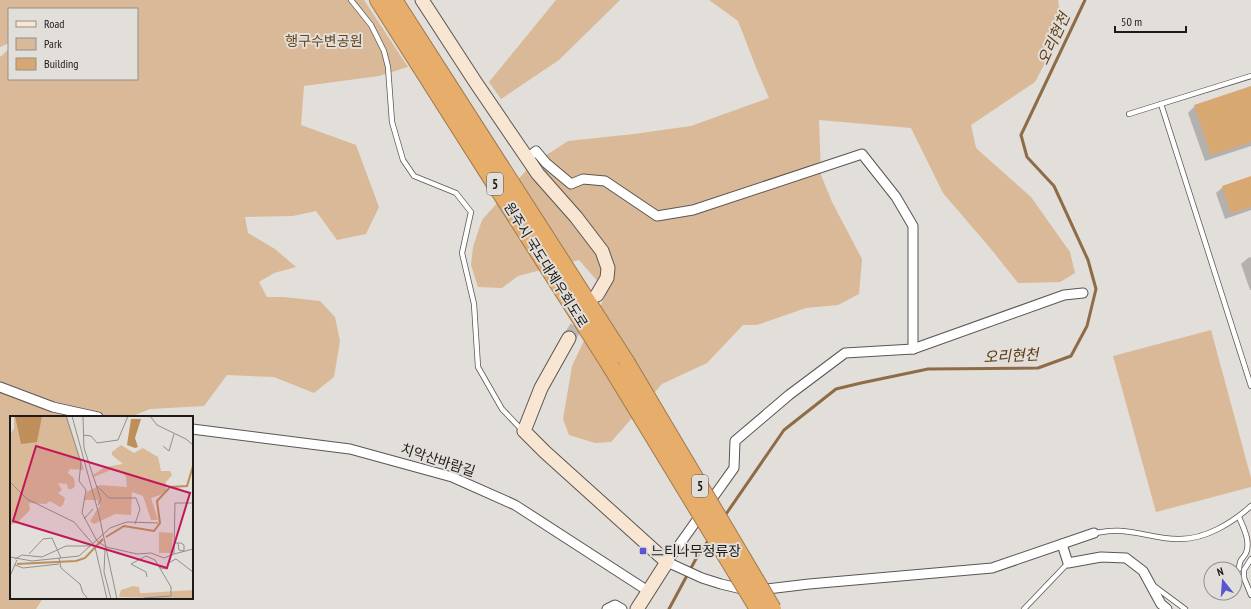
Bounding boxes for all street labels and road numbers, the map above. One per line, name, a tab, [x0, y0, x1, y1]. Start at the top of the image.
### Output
road number: 5	[487, 173, 503, 195]
street label: 원주시 국도대체우회도로	[500, 199, 592, 331]
street label: 치악산바람길	[398, 439, 478, 481]
road number: 5	[692, 475, 708, 497]

